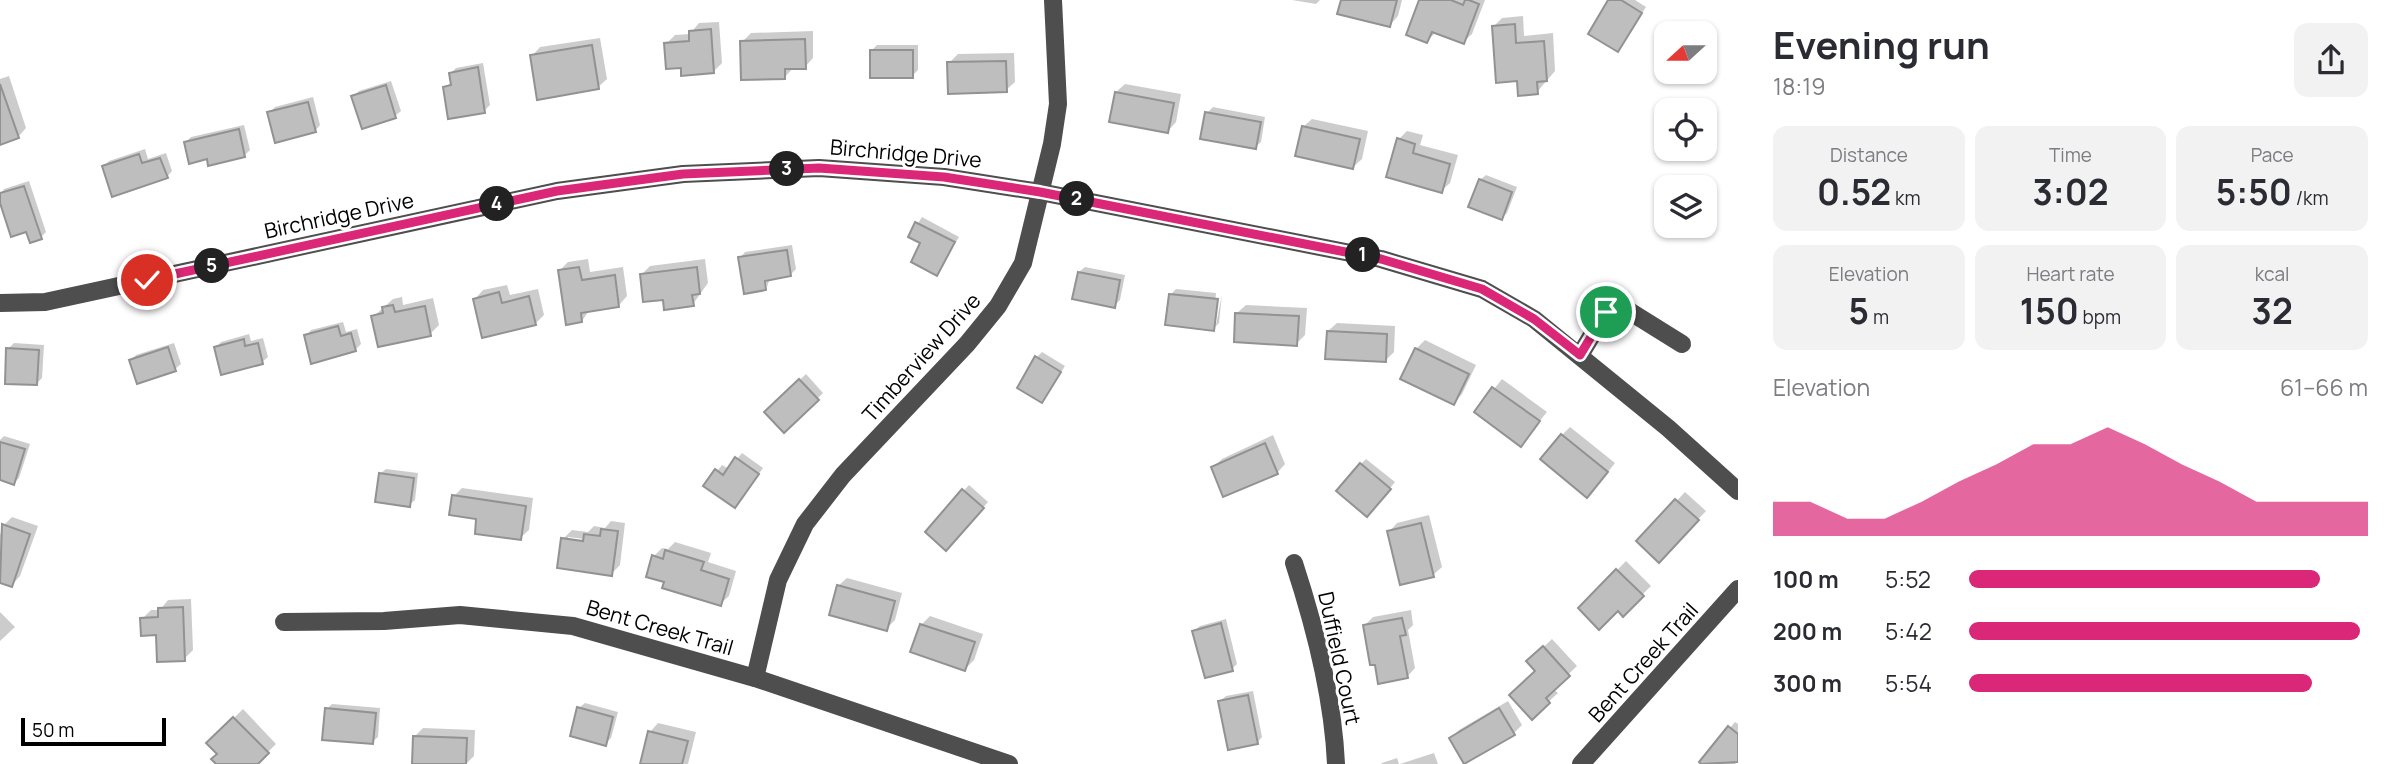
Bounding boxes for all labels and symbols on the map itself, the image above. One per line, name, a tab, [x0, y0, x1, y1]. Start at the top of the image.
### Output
north arrow	[1654, 21, 1717, 84]
street label: Birchridge Drive	[829, 132, 983, 174]
pin: 3	[770, 152, 804, 186]
pin: 2	[1060, 182, 1094, 216]
street label: Birchridge Drive	[262, 185, 416, 245]
pin: 4	[480, 186, 514, 222]
pin: 1	[1346, 238, 1380, 272]
pin: 5	[194, 248, 230, 284]
pin	[117, 250, 177, 310]
pin	[1576, 282, 1636, 342]
street label: Timberview Drive	[856, 287, 986, 427]
street label: Duffield Court	[1312, 589, 1368, 727]
street label: Bent Creek Trail	[583, 593, 737, 661]
street label: Bent Creek Trail	[1582, 596, 1704, 728]
scale bar	[21, 715, 166, 747]

